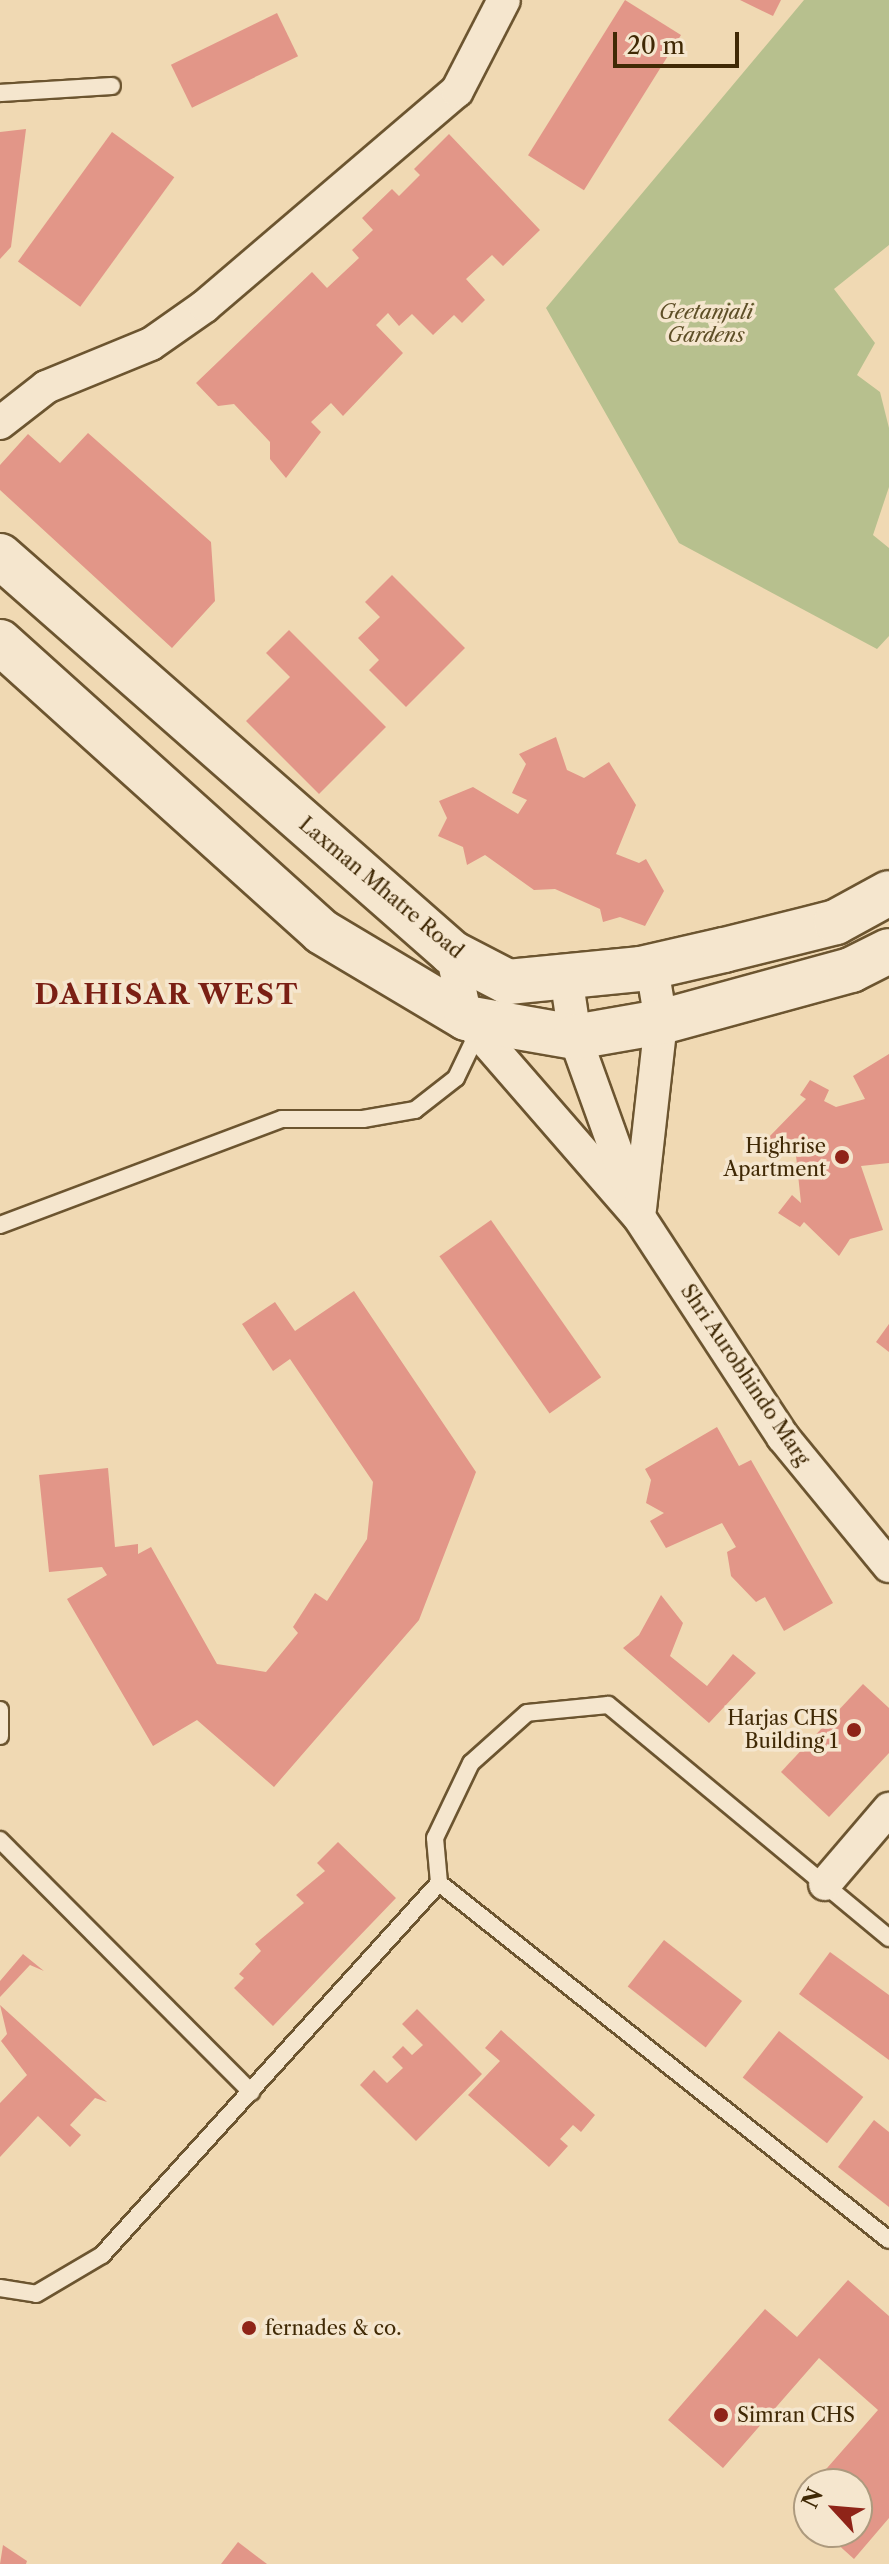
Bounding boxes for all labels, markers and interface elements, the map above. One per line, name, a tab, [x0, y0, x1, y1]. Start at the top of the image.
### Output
scale bar	[617, 16, 743, 66]
text: 20 m	[627, 31, 685, 60]
park label: Geetanjali Gardens	[659, 300, 753, 347]
street label: Laxman Mhatre Road	[294, 812, 468, 964]
district label: DAHISAR WEST	[33, 977, 301, 1011]
place label: Highrise Apartment	[723, 1134, 826, 1181]
marker: Highrise Apartment	[833, 1148, 851, 1166]
street label: Shri Aurobhindo Marg	[675, 1280, 815, 1470]
place label: Harjas CHS Building 1	[727, 1706, 838, 1753]
marker: Harjas CHS Building 1	[845, 1721, 863, 1739]
place label: fernades & co.	[265, 2316, 401, 2340]
marker: fernades & co.	[240, 2319, 258, 2337]
place label: Simran CHS	[737, 2403, 855, 2427]
marker: Simran CHS	[712, 2406, 730, 2424]
north arrow	[793, 2468, 873, 2548]
text: N	[796, 2484, 829, 2513]

